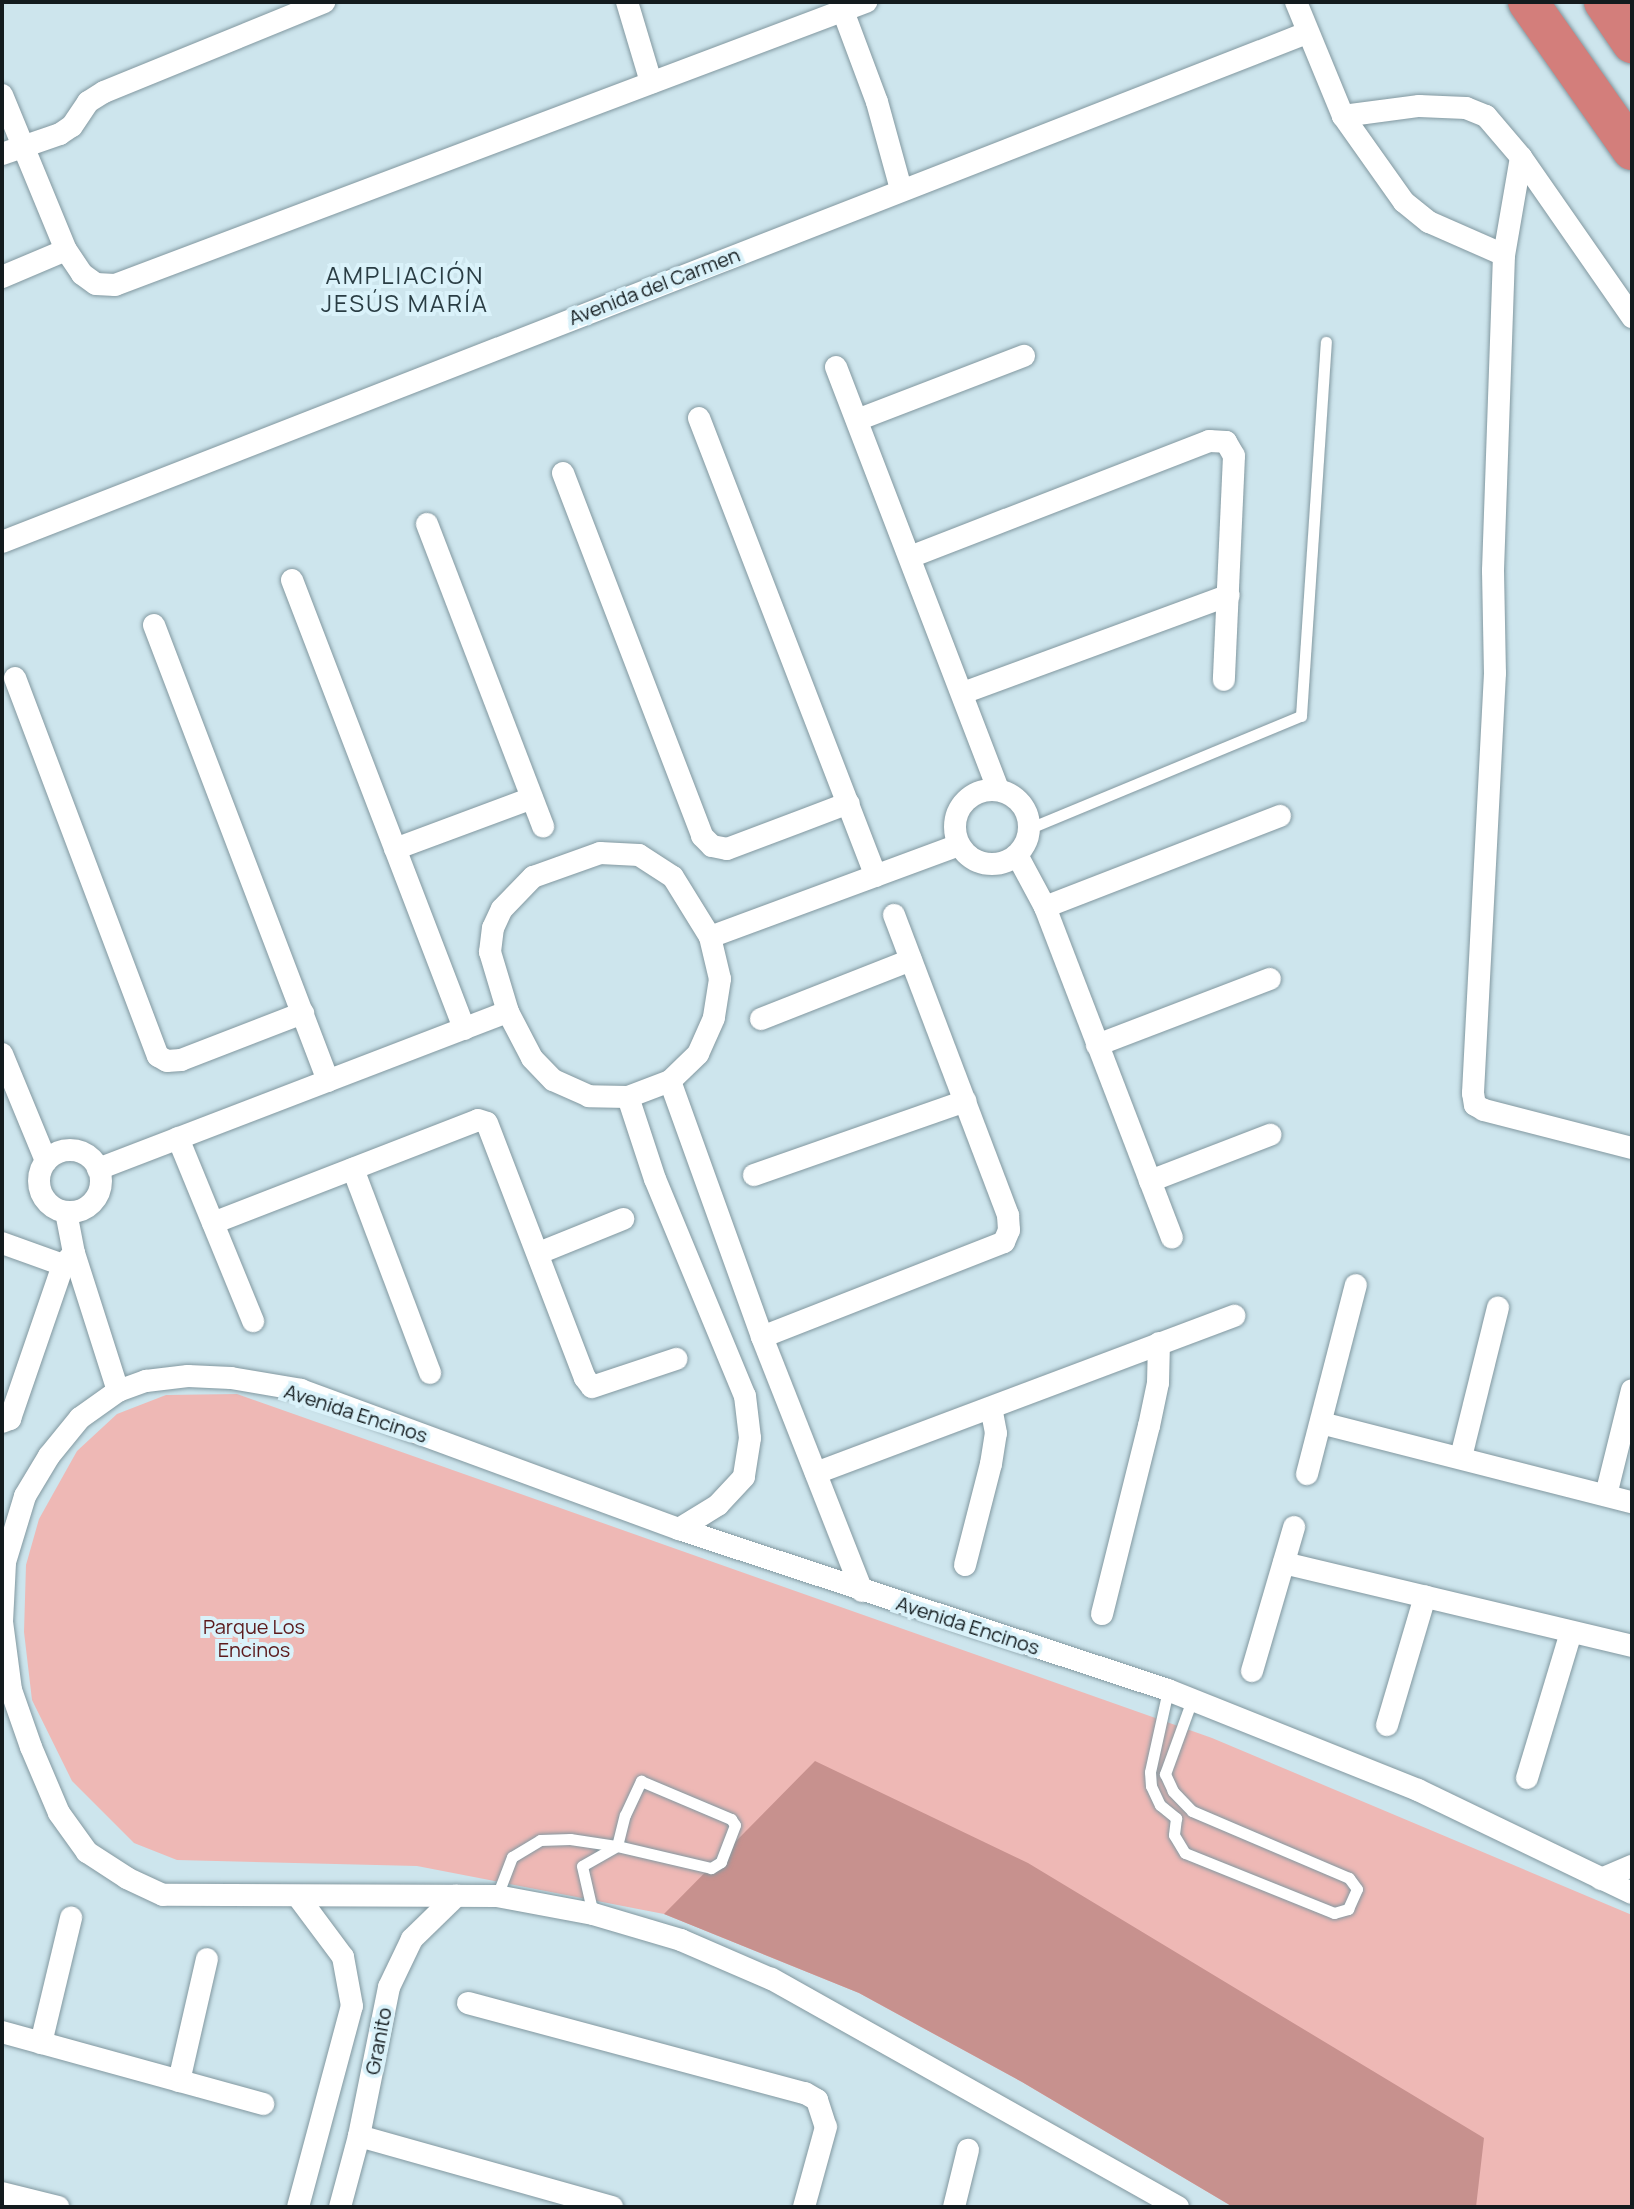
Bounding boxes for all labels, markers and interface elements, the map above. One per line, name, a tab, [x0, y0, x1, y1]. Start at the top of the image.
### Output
street label: Avenida del Carmen	[565, 242, 743, 330]
district label: AMPLIACIÓN JESÚS MARÍA	[321, 261, 489, 317]
street label: Avenida Encinos	[281, 1379, 431, 1447]
street label: Avenida Encinos	[893, 1591, 1043, 1659]
park label: Parque Los Encinos	[203, 1615, 305, 1662]
street label: Granito	[360, 2005, 396, 2077]

